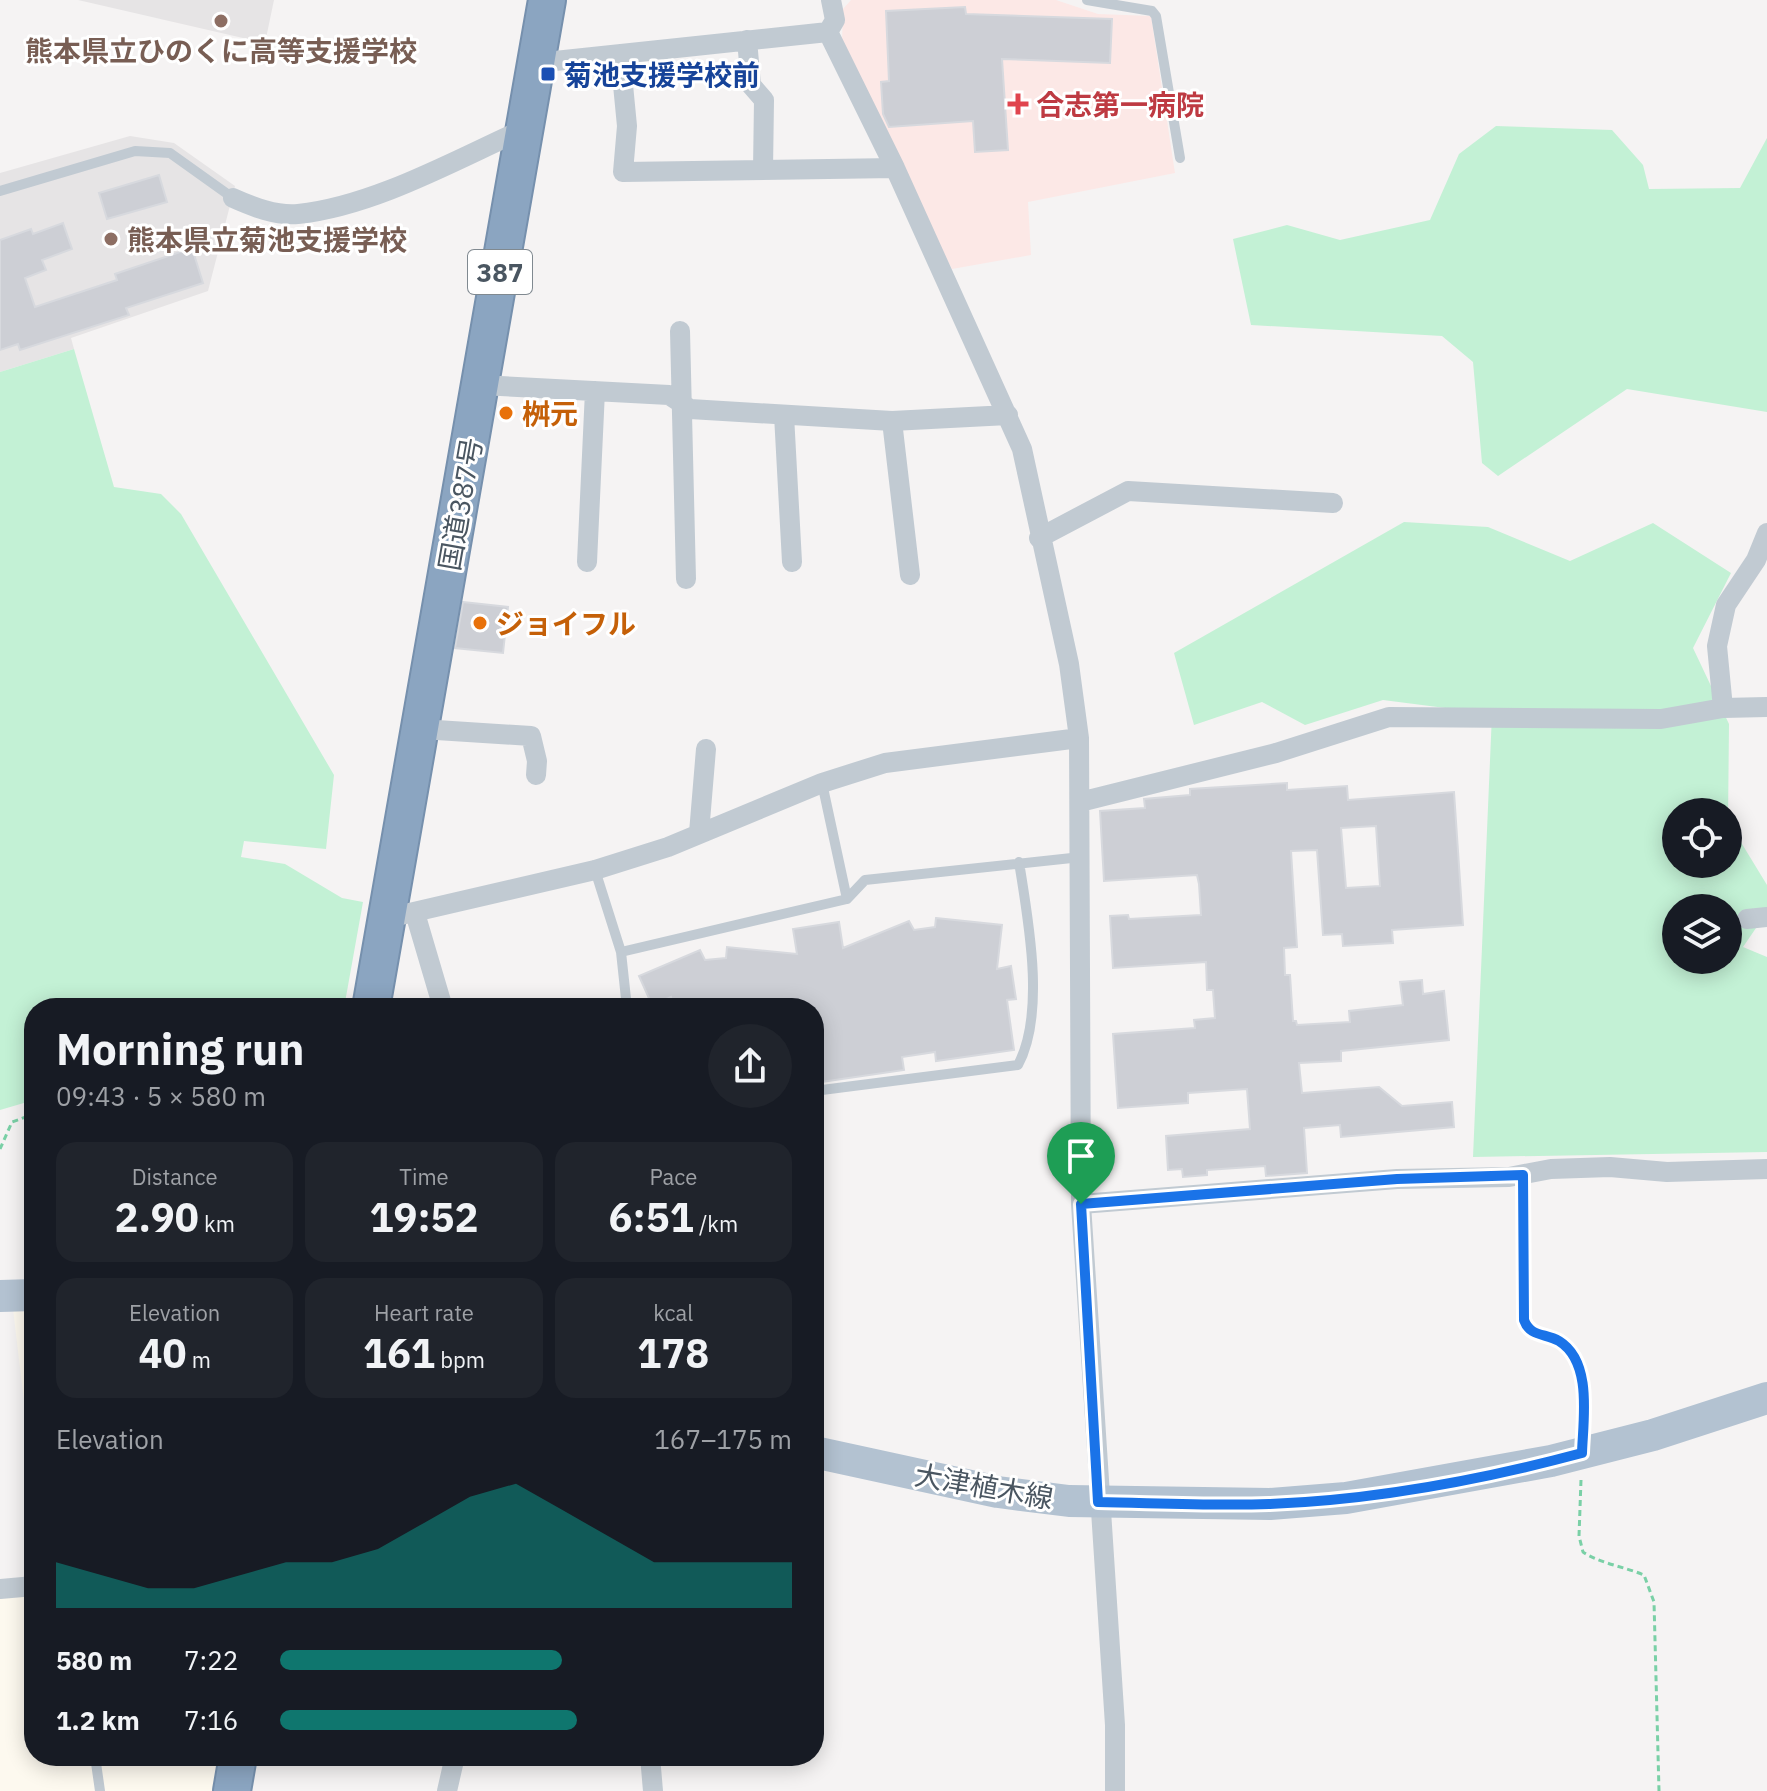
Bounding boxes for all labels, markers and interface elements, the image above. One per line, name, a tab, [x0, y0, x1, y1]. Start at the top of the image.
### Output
marker: 熊本県立ひのくに高等支援学校	[212, 12, 230, 30]
place label: 熊本県立ひのくに高等支援学校	[25, 32, 417, 69]
place label: 菊池支援学校前	[564, 56, 760, 93]
marker: 菊池支援学校前	[539, 65, 557, 83]
place label: 合志第一病院	[1036, 86, 1204, 123]
marker: 合志第一病院	[1007, 93, 1029, 115]
place label: 熊本県立菊池支援学校	[127, 221, 407, 258]
marker: 熊本県立菊池支援学校	[102, 230, 120, 248]
road number: 387	[468, 250, 532, 294]
place label: 桝元	[522, 395, 578, 432]
marker: 桝元	[497, 404, 515, 422]
street label: 国道387号	[430, 435, 490, 573]
place label: ジョイフル	[496, 605, 636, 642]
marker: ジョイフル	[471, 614, 489, 632]
map controls	[1662, 798, 1742, 974]
button: locate	[1662, 798, 1742, 878]
button: layers	[1662, 894, 1742, 974]
text: Morning run	[56, 1020, 305, 1077]
button: share	[708, 1024, 792, 1108]
text: 09:43 · 5 × 580 m	[56, 1079, 266, 1113]
pin	[1047, 1122, 1115, 1204]
icon: arrive	[1059, 1134, 1103, 1178]
text: Distance	[132, 1162, 218, 1191]
text: Time	[399, 1162, 449, 1191]
text: Pace	[649, 1162, 697, 1191]
text: 2.90	[114, 1191, 199, 1243]
text: 19:52	[369, 1191, 479, 1243]
text: 6:51	[609, 1191, 694, 1243]
text: km	[199, 1209, 235, 1238]
text: /km	[694, 1209, 738, 1238]
text: Elevation	[129, 1298, 220, 1327]
text: Heart rate	[374, 1298, 474, 1327]
text: kcal	[653, 1298, 693, 1327]
text: 40	[138, 1327, 186, 1379]
text: 161	[363, 1327, 435, 1379]
text: 178	[637, 1327, 709, 1379]
text: m	[186, 1345, 211, 1374]
text: bpm	[435, 1345, 485, 1374]
text: Elevation	[56, 1422, 164, 1456]
text: 167–175 m	[654, 1422, 792, 1456]
street label: 大津植木線	[912, 1456, 1056, 1516]
text: 580 m	[56, 1643, 132, 1677]
text: 7:22	[184, 1643, 238, 1677]
text: 1.2 km	[56, 1703, 140, 1737]
text: 7:16	[184, 1703, 238, 1737]

